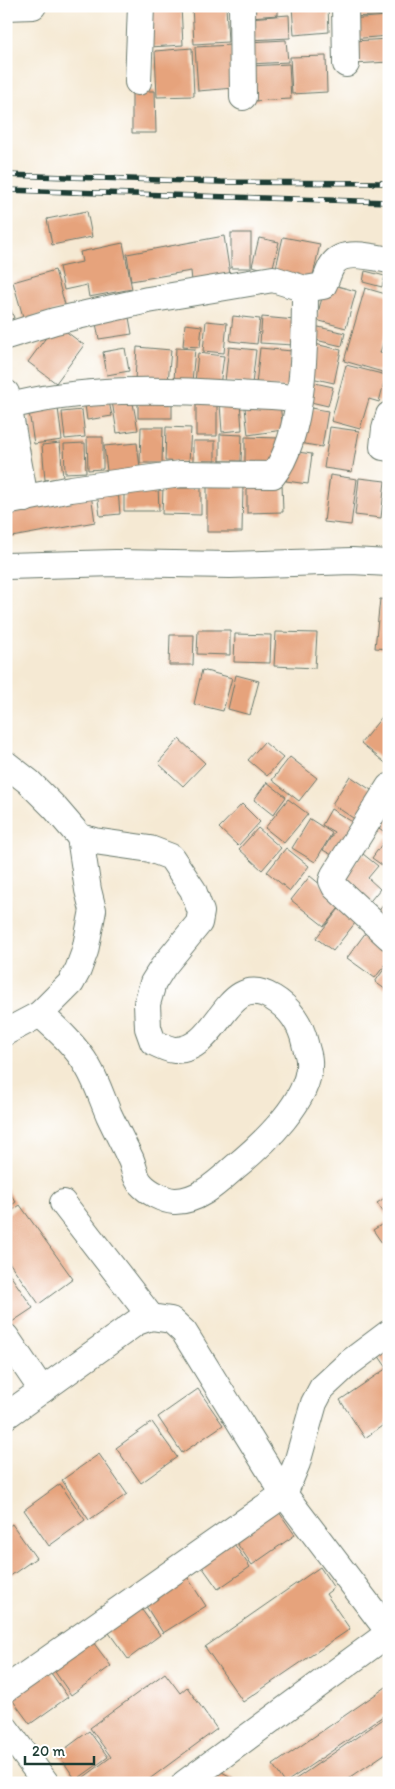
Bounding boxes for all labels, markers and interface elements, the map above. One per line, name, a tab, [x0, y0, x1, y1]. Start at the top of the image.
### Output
scale bar	[25, 1734, 94, 1766]
text: 20 m	[32, 1742, 66, 1760]

